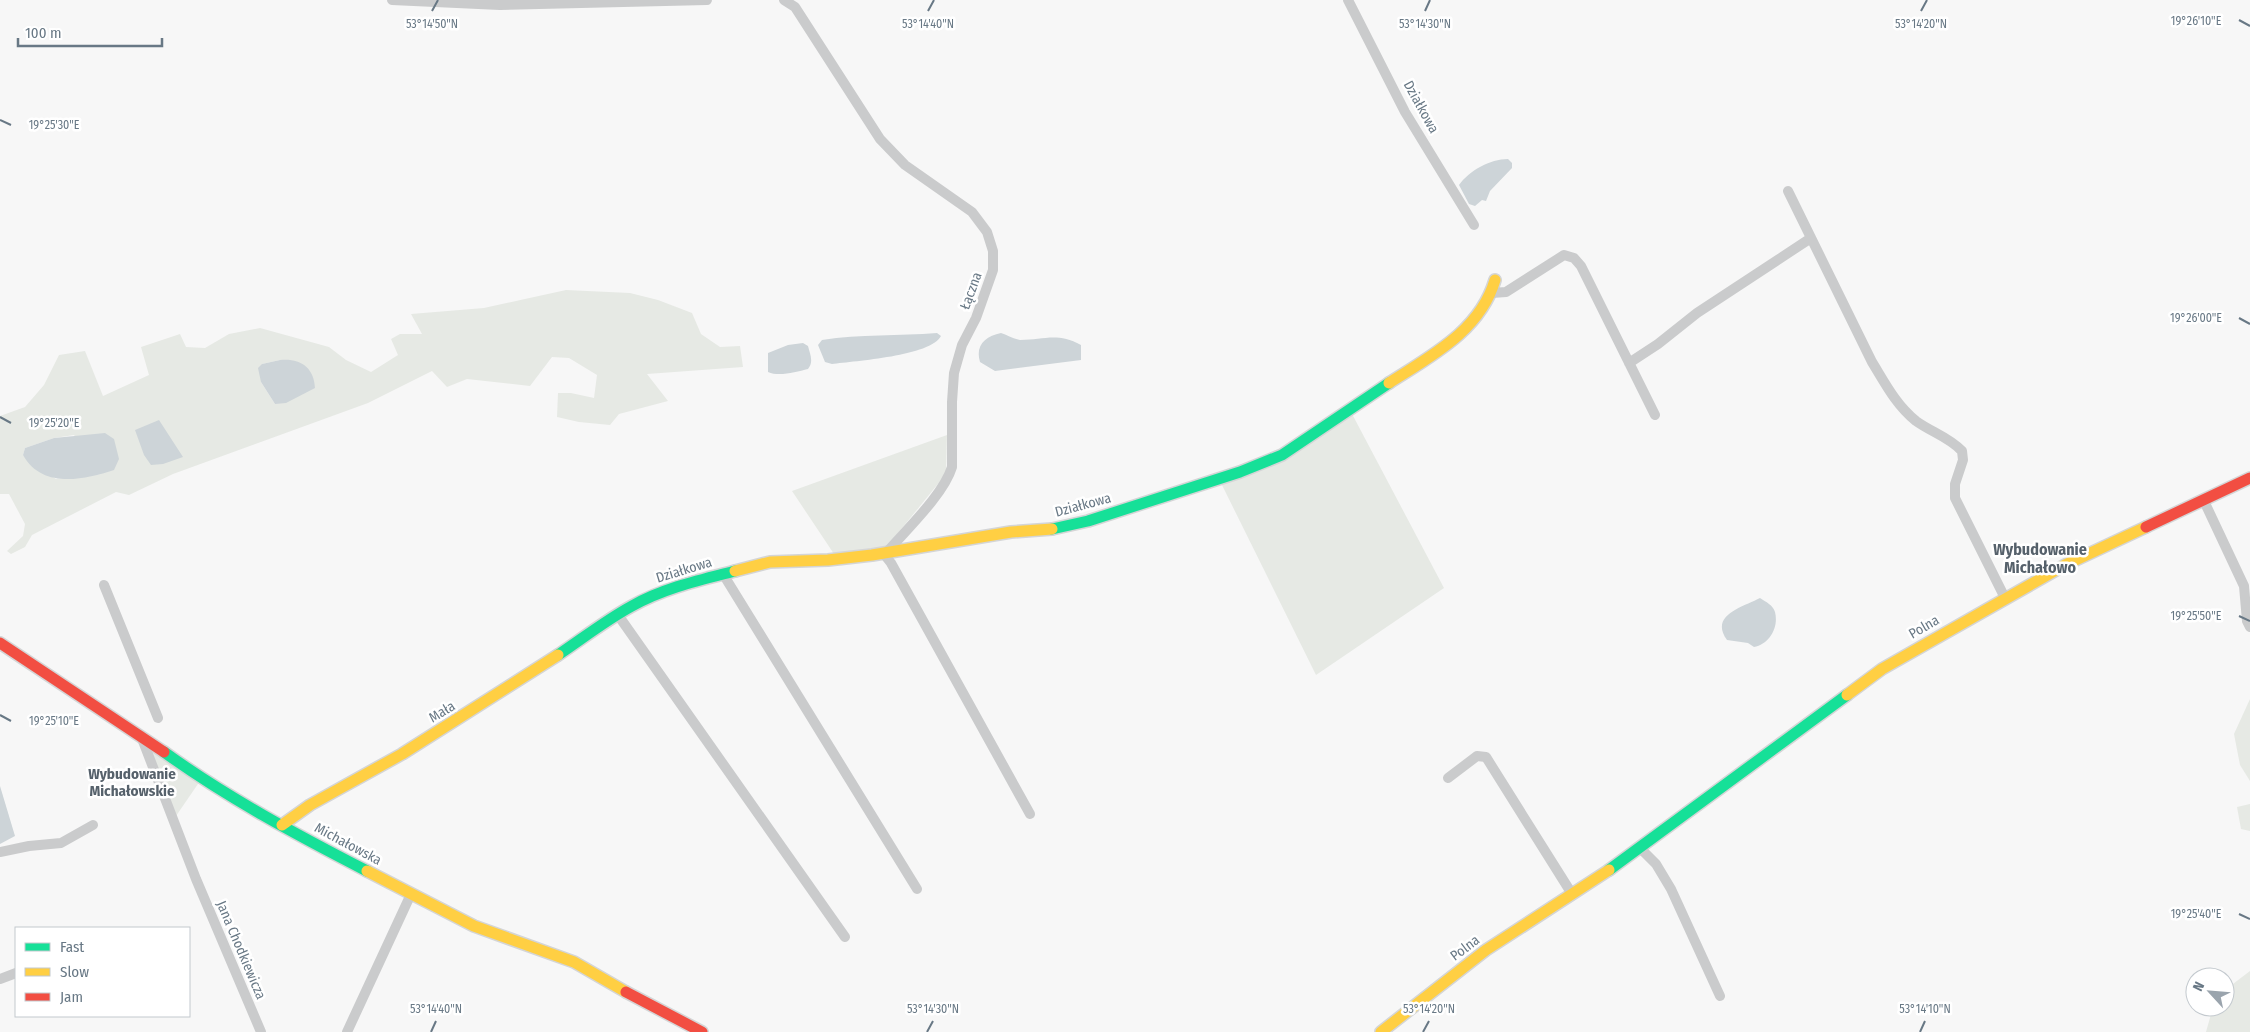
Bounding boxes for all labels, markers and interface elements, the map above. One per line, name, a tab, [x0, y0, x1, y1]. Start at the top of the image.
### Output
text: 19°26'10"E	[2171, 14, 2222, 28]
scale bar	[18, 15, 161, 47]
text: 53°14'50"N	[406, 17, 458, 31]
text: 53°14'40"N	[902, 17, 954, 31]
text: 53°14'30"N	[1399, 17, 1451, 31]
text: 53°14'20"N	[1895, 17, 1947, 31]
text: 100 m	[25, 24, 62, 42]
street label: Działkowa	[1400, 78, 1442, 136]
text: 19°25'30"E	[29, 118, 80, 132]
street label: Łączna	[956, 270, 986, 312]
text: 19°26'00"E	[2170, 311, 2222, 325]
text: 19°25'20"E	[29, 416, 80, 430]
street label: Działkowa	[1053, 489, 1113, 521]
district label: Wybudowanie Michałowo	[1993, 540, 2087, 577]
street label: Działkowa	[654, 553, 714, 587]
text: 19°25'50"E	[2171, 609, 2222, 623]
street label: Polna	[1906, 612, 1942, 642]
street label: Mała	[426, 698, 458, 726]
text: 19°25'10"E	[29, 714, 79, 728]
district label: Wybudowanie Michałowskie	[88, 765, 176, 800]
street label: Michałowska	[312, 819, 384, 869]
street label: Jana Chodkiewicza	[213, 898, 269, 1002]
text: 19°25'40"E	[2171, 907, 2222, 921]
legend	[15, 927, 190, 1017]
street label: Polna	[1447, 931, 1483, 964]
text: Fast	[60, 938, 84, 956]
text: Slow	[60, 963, 89, 981]
north arrow	[2185, 967, 2235, 1017]
text: N	[2189, 979, 2208, 994]
text: Jam	[60, 988, 83, 1006]
text: 53°14'40"N	[410, 1002, 462, 1016]
text: 53°14'30"N	[907, 1002, 959, 1016]
text: 53°14'20"N	[1403, 1002, 1455, 1016]
text: 53°14'10"N	[1899, 1002, 1951, 1016]

